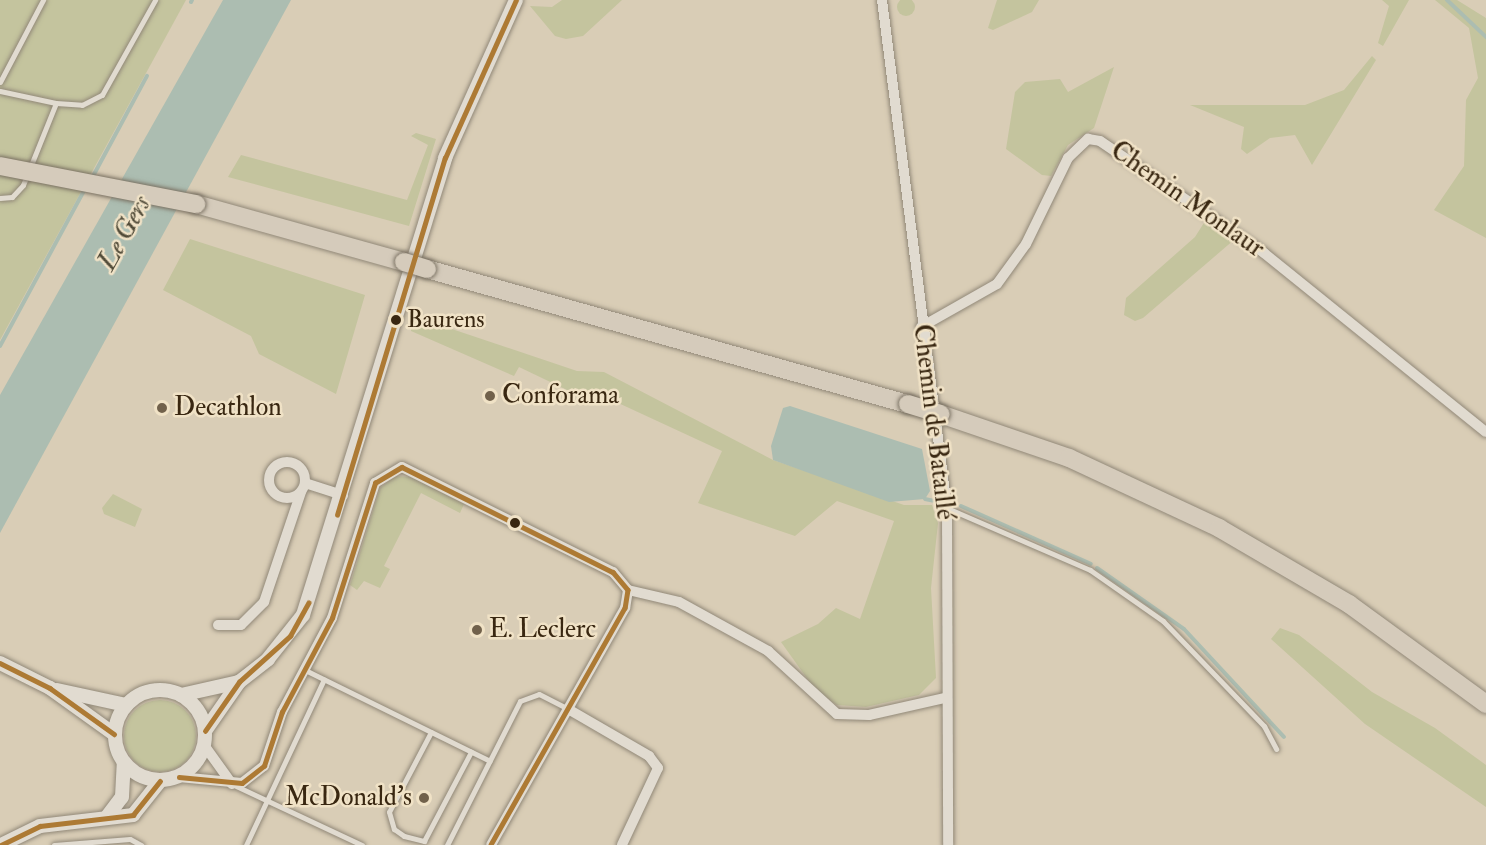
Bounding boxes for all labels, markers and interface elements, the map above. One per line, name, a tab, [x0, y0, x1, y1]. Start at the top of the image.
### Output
street label: Chemin Monlaur	[1104, 135, 1270, 265]
water label: Le Gers	[90, 190, 158, 276]
place label: Baurens	[407, 306, 485, 334]
marker: Baurens	[390, 314, 402, 326]
street label: Chemin de Bataillé	[906, 323, 960, 521]
place label: Conforama	[502, 380, 619, 412]
marker: Conforama	[483, 389, 497, 403]
place label: Decathlon	[174, 392, 282, 424]
marker: Decathlon	[155, 401, 169, 415]
unlabelled marker	[509, 517, 521, 529]
place label: E. Leclerc	[489, 614, 596, 646]
marker: E. Leclerc	[470, 623, 484, 637]
place label: McDonald's	[285, 782, 412, 814]
marker: McDonald's	[417, 791, 431, 805]

